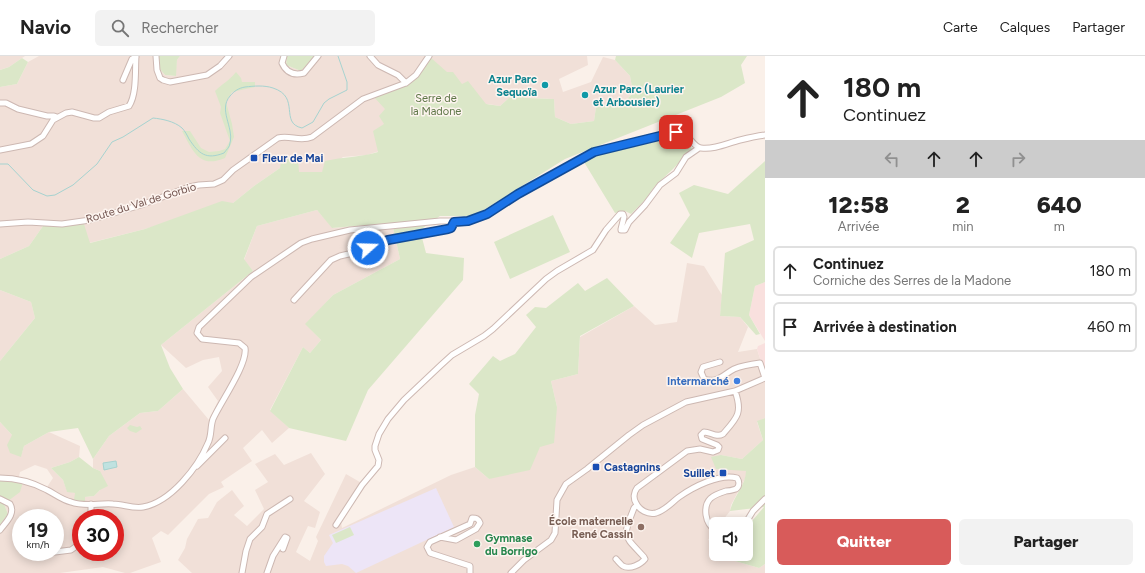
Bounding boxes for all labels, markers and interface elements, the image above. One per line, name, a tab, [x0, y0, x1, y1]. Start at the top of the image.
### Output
search box	[95, 10, 375, 46]
text: Navio	[20, 16, 71, 39]
icon: search	[109, 17, 131, 39]
text: Rechercher	[141, 19, 218, 37]
text: Carte	[943, 19, 978, 36]
text: Calques	[1000, 19, 1050, 36]
text: Partager	[1072, 19, 1125, 36]
text: 180 m	[843, 70, 921, 104]
icon: ahead	[777, 72, 829, 124]
place label: Azur Parc Sequoïa	[488, 73, 537, 99]
marker: Azur Parc Sequoïa	[540, 80, 550, 90]
place label: Azur Parc (Laurier et Arbousier)	[593, 83, 685, 109]
marker: Azur Parc (Laurier et Arbousier)	[580, 90, 590, 100]
park label: Serre de la Madone	[411, 92, 461, 118]
text: Continuez	[843, 104, 926, 126]
pin	[659, 115, 693, 149]
icon: arrive	[665, 121, 687, 143]
icon: left	[881, 148, 903, 170]
icon: ahead	[923, 148, 945, 170]
icon: ahead	[965, 148, 987, 170]
icon: right	[1007, 148, 1029, 170]
place label: Fleur de Mai	[262, 152, 323, 165]
marker: Fleur de Mai	[249, 153, 259, 163]
street label: Route du Val de Gorbio	[84, 180, 198, 226]
text: 12:58	[828, 190, 889, 219]
text: 2	[956, 190, 970, 219]
text: 640	[1037, 190, 1082, 219]
text: Arrivée	[838, 219, 879, 234]
text: min	[952, 219, 974, 234]
text: m	[1054, 219, 1065, 234]
position arrow	[347, 227, 389, 269]
text: Continuez	[813, 255, 884, 273]
icon: ahead	[779, 260, 801, 282]
text: 180 m	[1090, 262, 1131, 280]
text: Corniche des Serres de la Madone	[813, 273, 1011, 288]
icon: arrive	[779, 316, 801, 338]
text: Arrivée à destination	[813, 318, 957, 336]
text: 460 m	[1087, 318, 1131, 336]
place label: Intermarché	[667, 375, 729, 388]
marker: Intermarché	[732, 376, 742, 386]
place label: Castagnins	[604, 461, 660, 474]
marker: Castagnins	[591, 462, 601, 472]
place label: Suillet	[683, 467, 716, 480]
marker: Suillet	[718, 468, 728, 478]
speed limit sign: 30	[72, 509, 124, 561]
place label: École maternelle René Cassin	[549, 514, 633, 541]
map controls	[709, 517, 753, 561]
button: sound	[709, 517, 753, 561]
text: 19	[28, 518, 48, 542]
button: Quitter	[777, 519, 951, 565]
button: Partager	[959, 519, 1133, 565]
marker: École maternelle René Cassin	[636, 522, 646, 532]
place label: Gymnase du Borrigo	[485, 532, 538, 558]
text: km/h	[27, 538, 49, 551]
marker: Gymnase du Borrigo	[472, 539, 482, 549]

